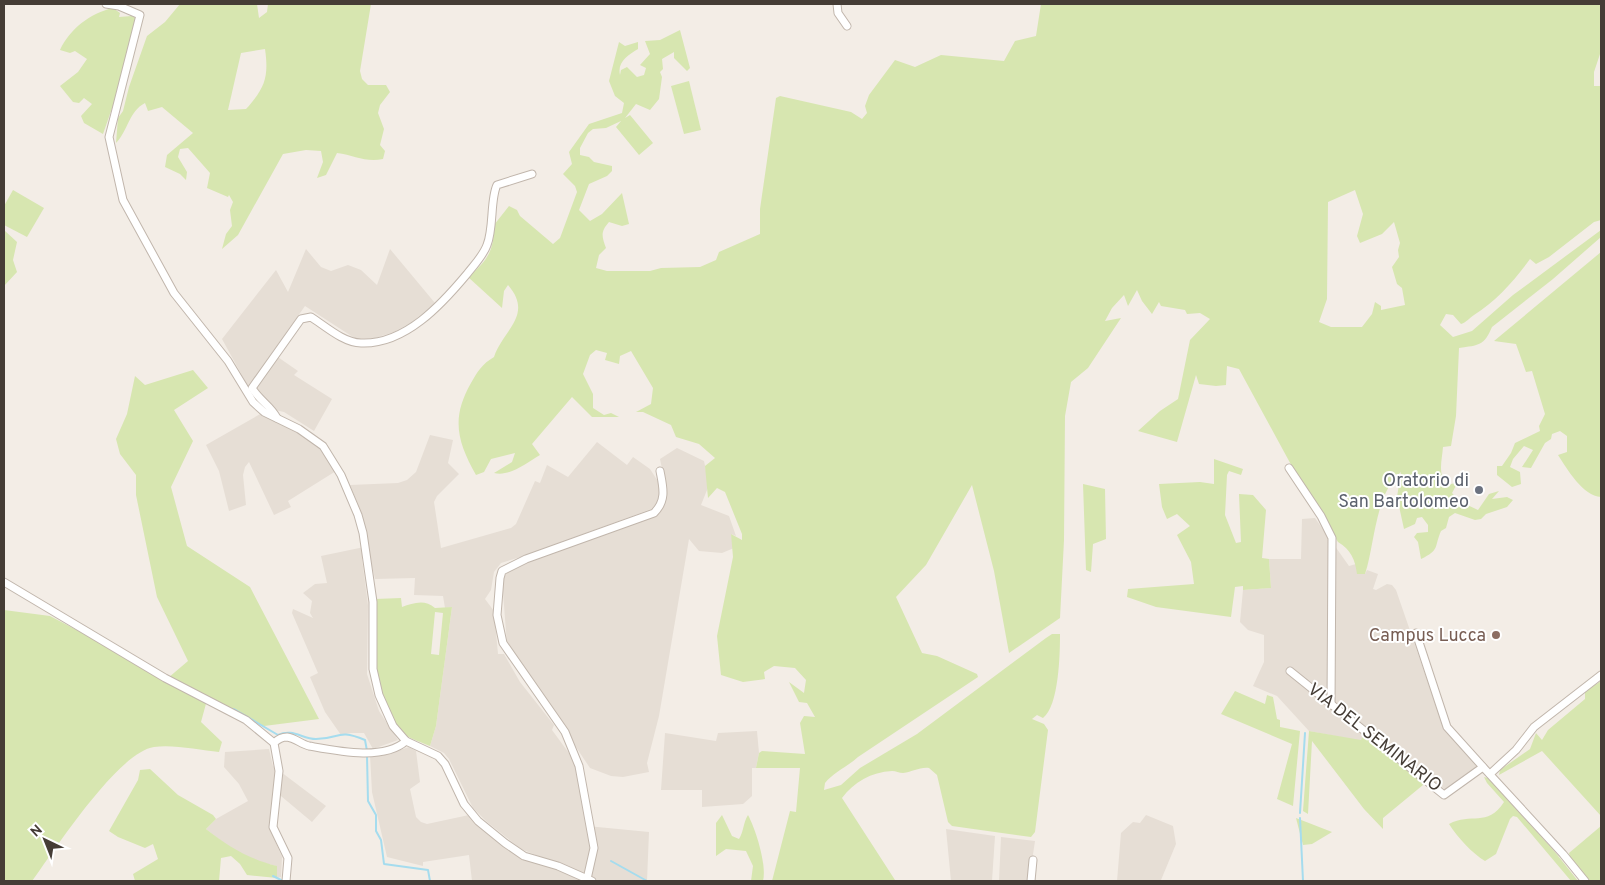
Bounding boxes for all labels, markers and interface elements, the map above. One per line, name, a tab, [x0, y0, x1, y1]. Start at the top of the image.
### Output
place label: Oratorio di San Bartolomeo	[1338, 470, 1469, 514]
marker: Oratorio di San Bartolomeo	[1473, 484, 1485, 496]
place label: Campus Lucca	[1369, 625, 1486, 648]
marker: Campus Lucca	[1490, 629, 1502, 641]
street label: VIA DEL SEMINARIO	[1302, 679, 1446, 798]
north arrow	[20, 815, 70, 865]
text: N	[28, 822, 47, 841]

